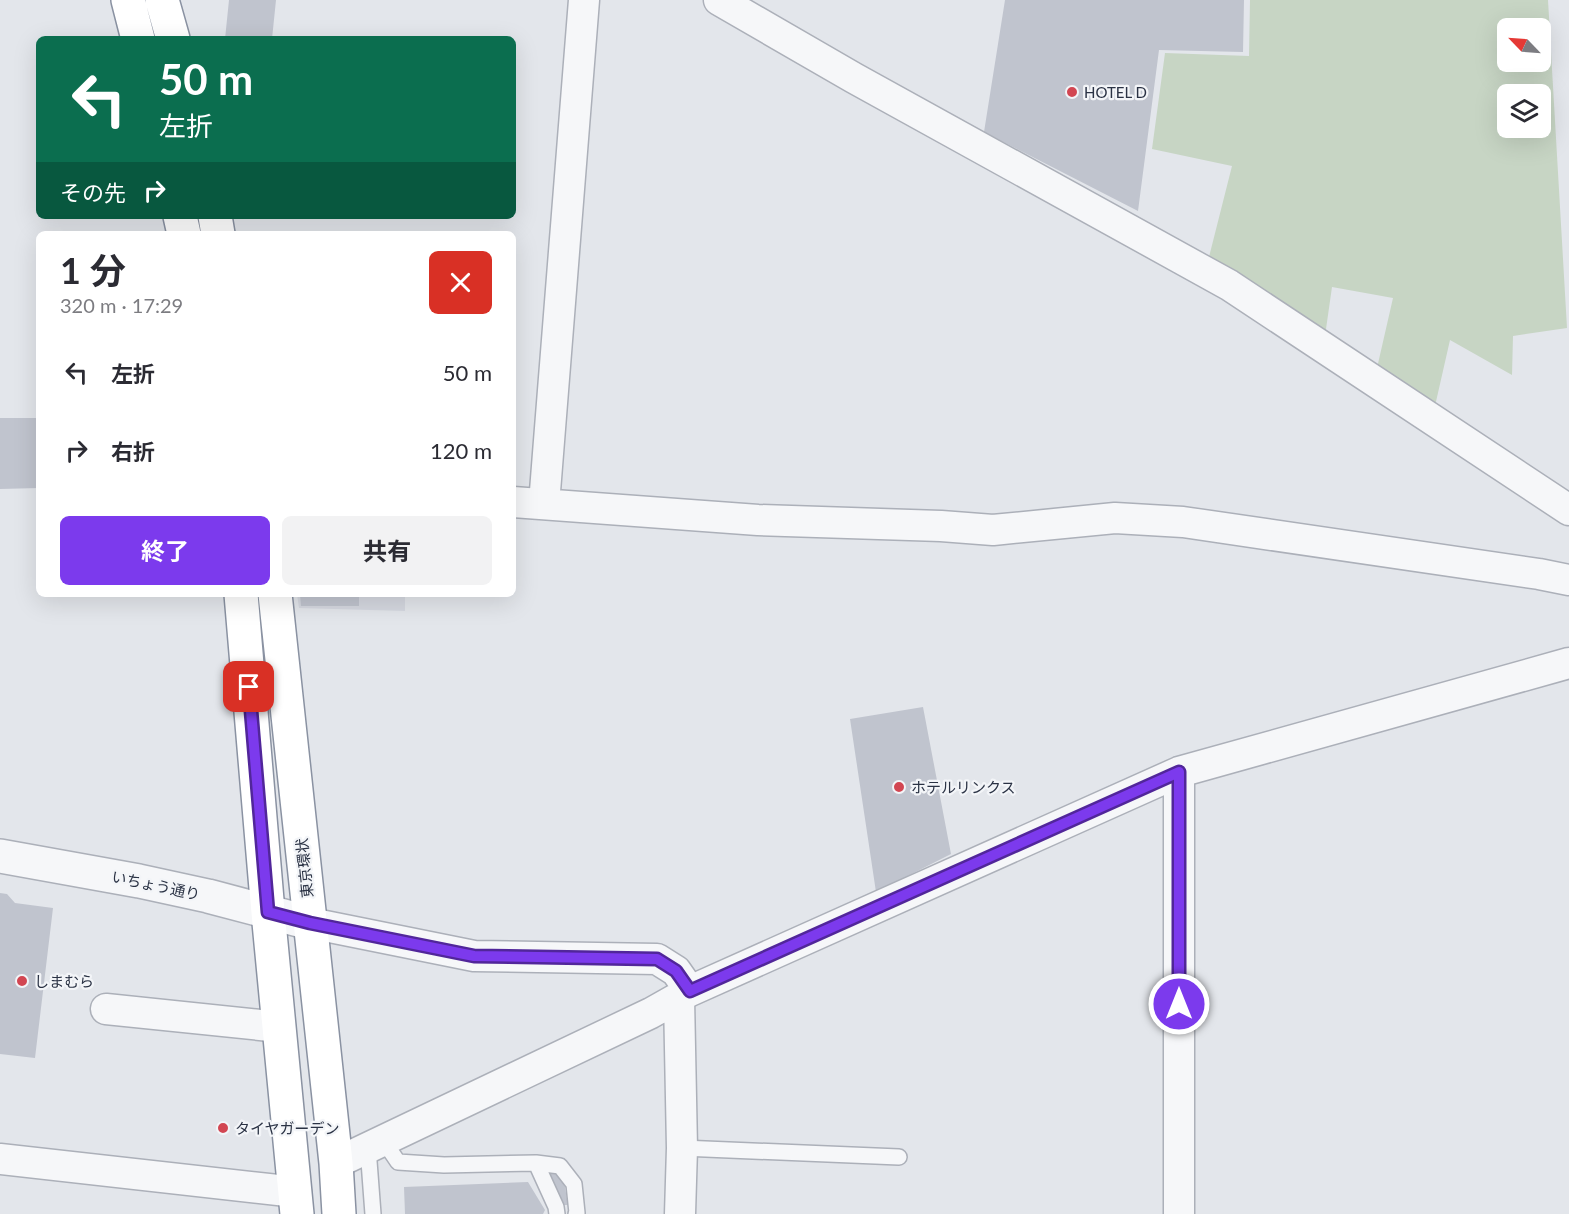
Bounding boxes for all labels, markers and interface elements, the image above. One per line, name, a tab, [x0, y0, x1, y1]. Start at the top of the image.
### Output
north arrow	[1497, 18, 1551, 72]
map controls	[1497, 18, 1551, 138]
text: 50 m	[159, 54, 253, 104]
icon: left	[60, 60, 138, 138]
place label: HOTEL D	[1084, 83, 1147, 101]
button: layers	[1497, 84, 1551, 138]
marker: HOTEL D	[1065, 85, 1079, 99]
text: 左折	[159, 109, 213, 142]
icon: right	[138, 174, 171, 207]
text: その先	[60, 179, 126, 206]
text: 1 分	[60, 248, 126, 292]
button: close	[429, 251, 492, 314]
text: 320 m · 17:29	[60, 293, 183, 317]
icon: left	[60, 356, 93, 389]
text: 50 m	[443, 359, 492, 386]
text: 左折	[111, 360, 155, 387]
icon: right	[60, 434, 93, 467]
text: 120 m	[430, 437, 492, 464]
text: 右折	[111, 438, 155, 465]
button: 終了	[60, 516, 270, 585]
button: 共有	[282, 516, 492, 585]
pin	[223, 661, 274, 712]
icon: arrive	[232, 670, 265, 703]
place label: ホテルリンクス	[911, 778, 1016, 796]
marker: ホテルリンクス	[892, 780, 906, 794]
street label: 東京環状	[292, 837, 316, 899]
street label: いちょう通り	[110, 867, 202, 903]
place label: しまむら	[34, 972, 94, 990]
position arrow	[1147, 972, 1211, 1036]
marker: しまむら	[15, 974, 29, 988]
place label: タイヤガーデン	[235, 1119, 340, 1137]
marker: タイヤガーデン	[216, 1121, 230, 1135]

